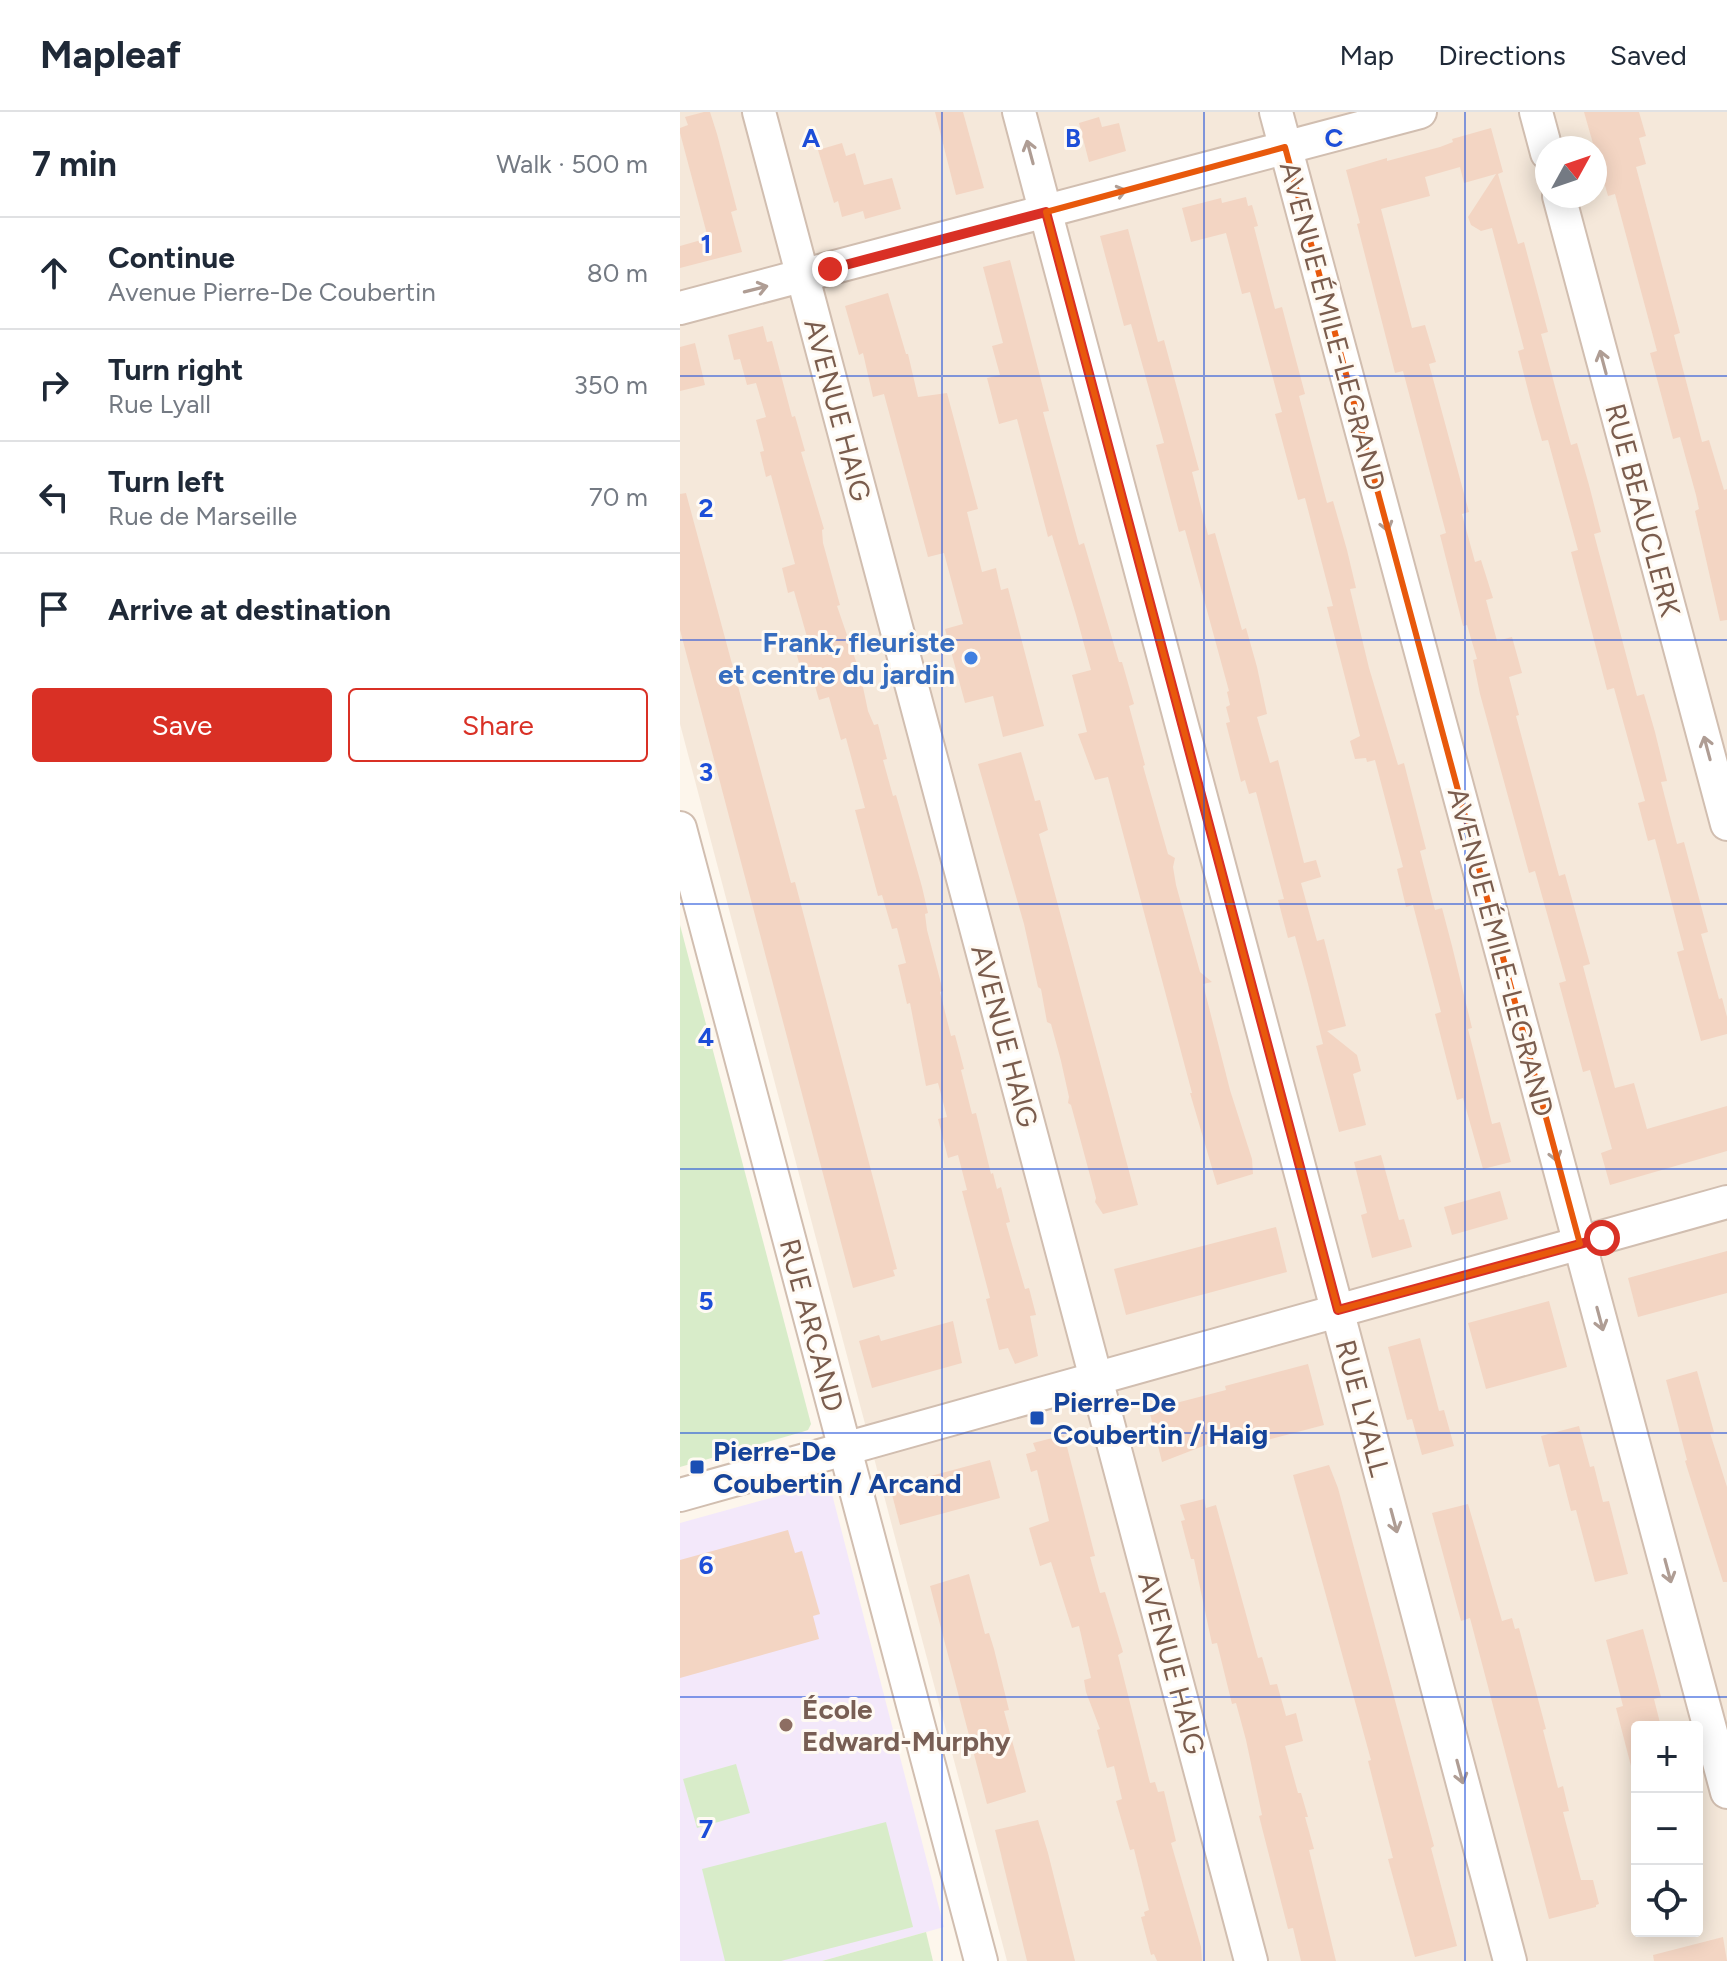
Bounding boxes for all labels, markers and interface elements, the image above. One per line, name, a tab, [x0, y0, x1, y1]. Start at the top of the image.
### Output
text: Mapleaf	[40, 32, 181, 78]
text: Map	[1340, 38, 1394, 72]
text: Directions	[1438, 38, 1566, 72]
text: Saved	[1610, 38, 1687, 72]
text: A	[802, 122, 821, 154]
text: B	[1065, 122, 1081, 154]
text: C	[1325, 122, 1344, 154]
north arrow	[1535, 136, 1607, 208]
one-way arrow	[1021, 140, 1036, 166]
text: 7 min	[32, 144, 117, 185]
text: Walk · 500 m	[496, 148, 648, 180]
street label: AVENUE ÉMILE-LEGRAND	[1273, 158, 1393, 494]
one-way arrow	[1102, 185, 1128, 200]
text: 1	[701, 228, 711, 260]
text: Continue	[108, 239, 235, 276]
icon: ahead	[32, 251, 76, 295]
route end	[812, 251, 848, 287]
text: 80 m	[587, 257, 648, 289]
text: Avenue Pierre-De Coubertin	[108, 276, 436, 308]
one-way arrow	[742, 280, 768, 295]
street label: AVENUE HAIG	[797, 315, 879, 505]
one-way arrow	[1595, 349, 1610, 375]
text: Turn right	[108, 351, 243, 388]
icon: right	[32, 363, 76, 407]
text: 350 m	[574, 369, 648, 401]
text: Rue Lyall	[108, 388, 211, 420]
street label: RUE BEAUCLERK	[1598, 400, 1688, 620]
text: Turn left	[108, 463, 225, 500]
icon: left	[32, 475, 76, 519]
text: 70 m	[589, 481, 648, 513]
text: 2	[698, 492, 714, 524]
text: Rue de Marseille	[108, 500, 297, 532]
one-way arrow	[1379, 507, 1394, 532]
icon: arrive	[32, 587, 76, 631]
text: Arrive at destination	[108, 591, 391, 628]
place label: Frank, fleuriste et centre du jardin	[718, 625, 955, 691]
marker: Frank, fleuriste et centre du jardin	[962, 649, 980, 667]
button: Save	[32, 688, 332, 762]
button: Share	[348, 688, 648, 762]
one-way arrow	[1698, 736, 1713, 762]
text: 3	[699, 756, 713, 788]
street label: AVENUE ÉMILE-LEGRAND	[1441, 784, 1561, 1120]
street label: AVENUE HAIG	[964, 941, 1046, 1131]
text: 4	[698, 1021, 714, 1053]
one-way arrow	[1548, 1136, 1563, 1162]
route start	[1584, 1220, 1620, 1256]
street label: RUE ARCAND	[773, 1235, 851, 1415]
text: 5	[698, 1285, 714, 1317]
one-way arrow	[1594, 1306, 1609, 1332]
street label: RUE LYALL	[1328, 1336, 1398, 1480]
place label: Pierre-De Coubertin / Haig	[1053, 1385, 1268, 1451]
marker: Pierre-De Coubertin / Haig	[1028, 1409, 1046, 1427]
place label: Pierre-De Coubertin / Arcand	[713, 1434, 962, 1500]
marker: Pierre-De Coubertin / Arcand	[688, 1458, 706, 1476]
one-way arrow	[1387, 1507, 1402, 1533]
text: 6	[698, 1549, 714, 1581]
one-way arrow	[1661, 1557, 1676, 1583]
street label: AVENUE HAIG	[1131, 1568, 1213, 1758]
place label: École Edward-Murphy	[802, 1692, 1012, 1758]
marker: École Edward-Murphy	[777, 1716, 795, 1734]
map controls	[1631, 1721, 1703, 1937]
button: +	[1631, 1721, 1703, 1793]
one-way arrow	[1454, 1759, 1469, 1785]
button: −	[1631, 1793, 1703, 1865]
text: 7	[699, 1813, 713, 1845]
button: locate	[1631, 1865, 1703, 1937]

